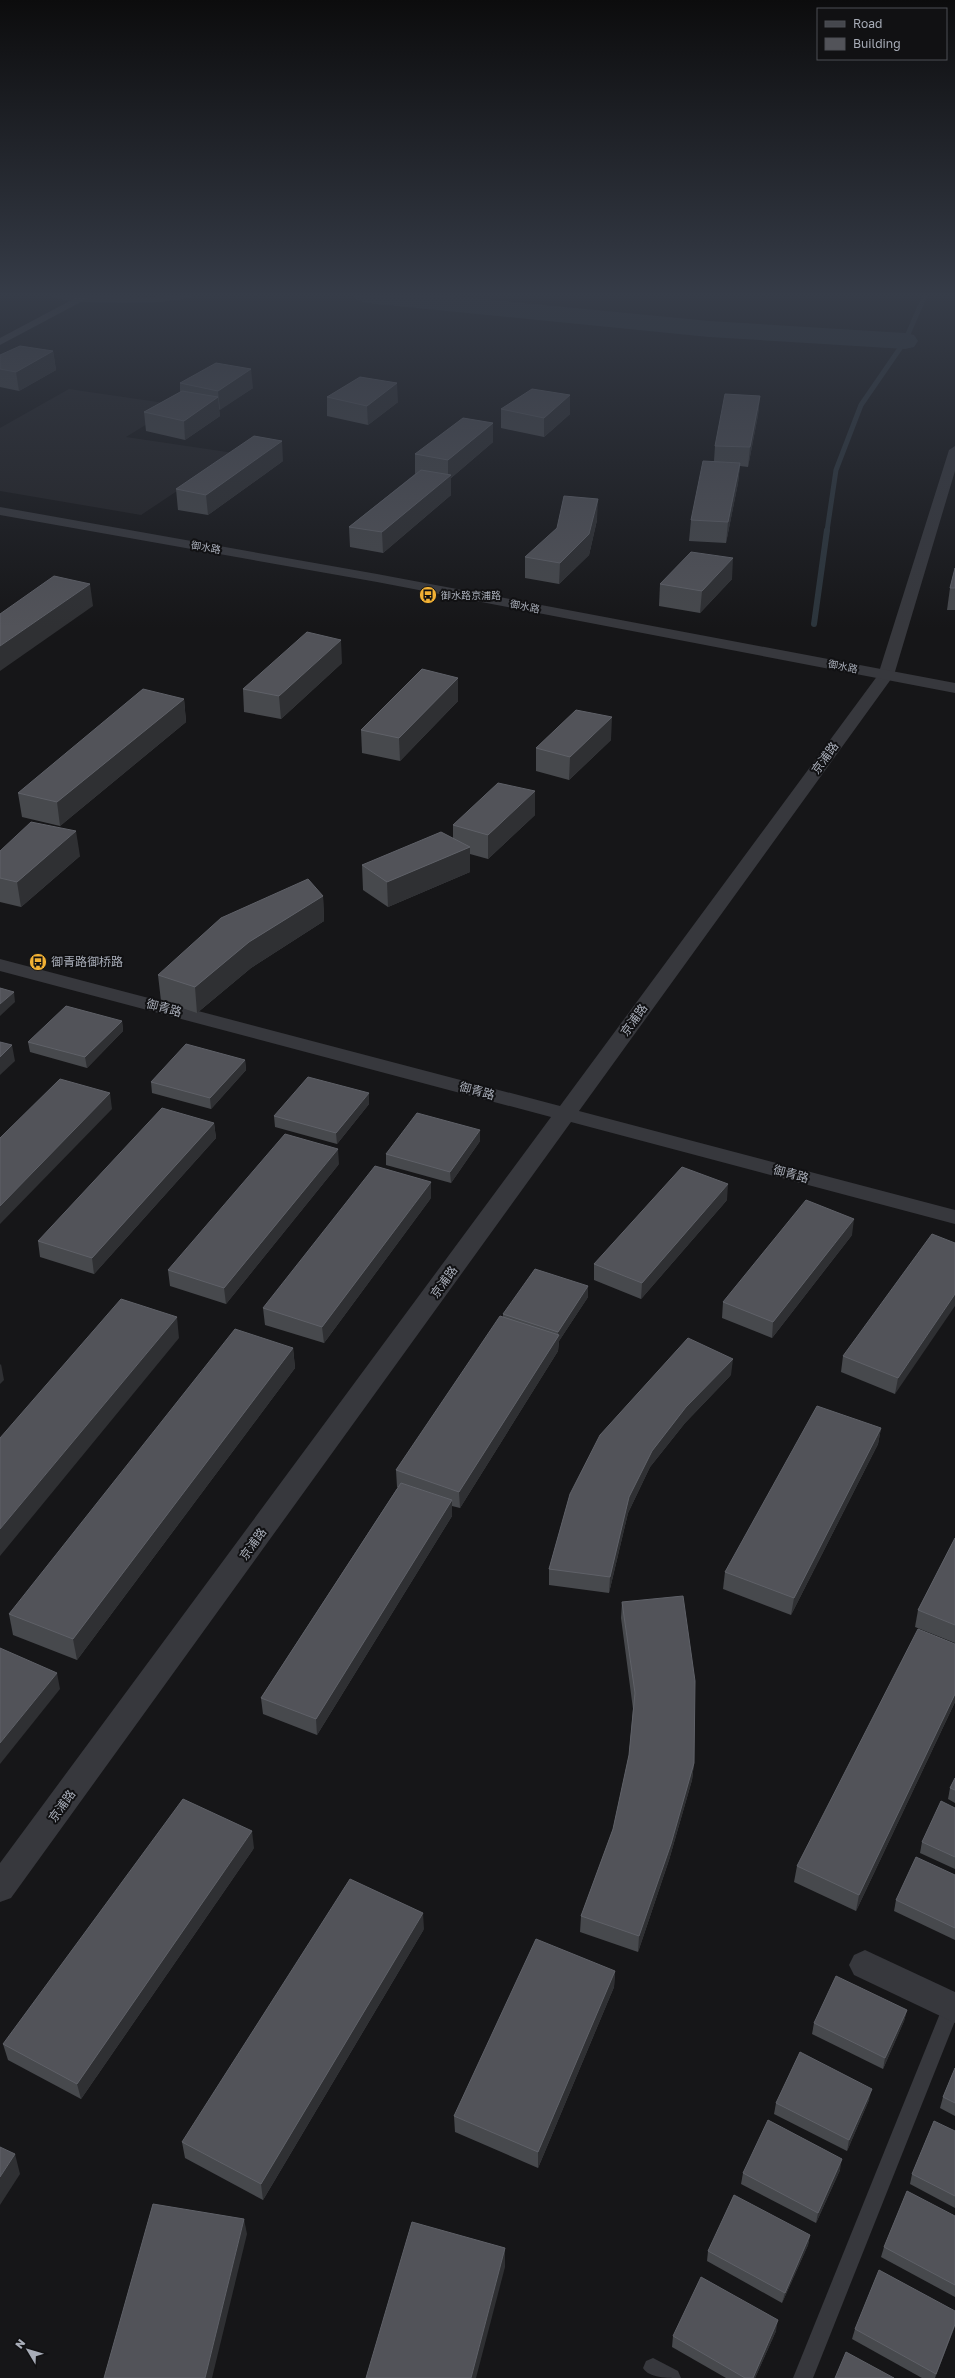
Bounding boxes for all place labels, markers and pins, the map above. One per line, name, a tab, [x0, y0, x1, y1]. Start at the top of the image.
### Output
bus stop icon: 御水路京浦路	[418, 585, 438, 605]
place label: 御水路京浦路	[441, 589, 501, 601]
bus stop icon: 御青路御桥路	[28, 952, 48, 972]
place label: 御青路御桥路	[51, 954, 123, 969]

